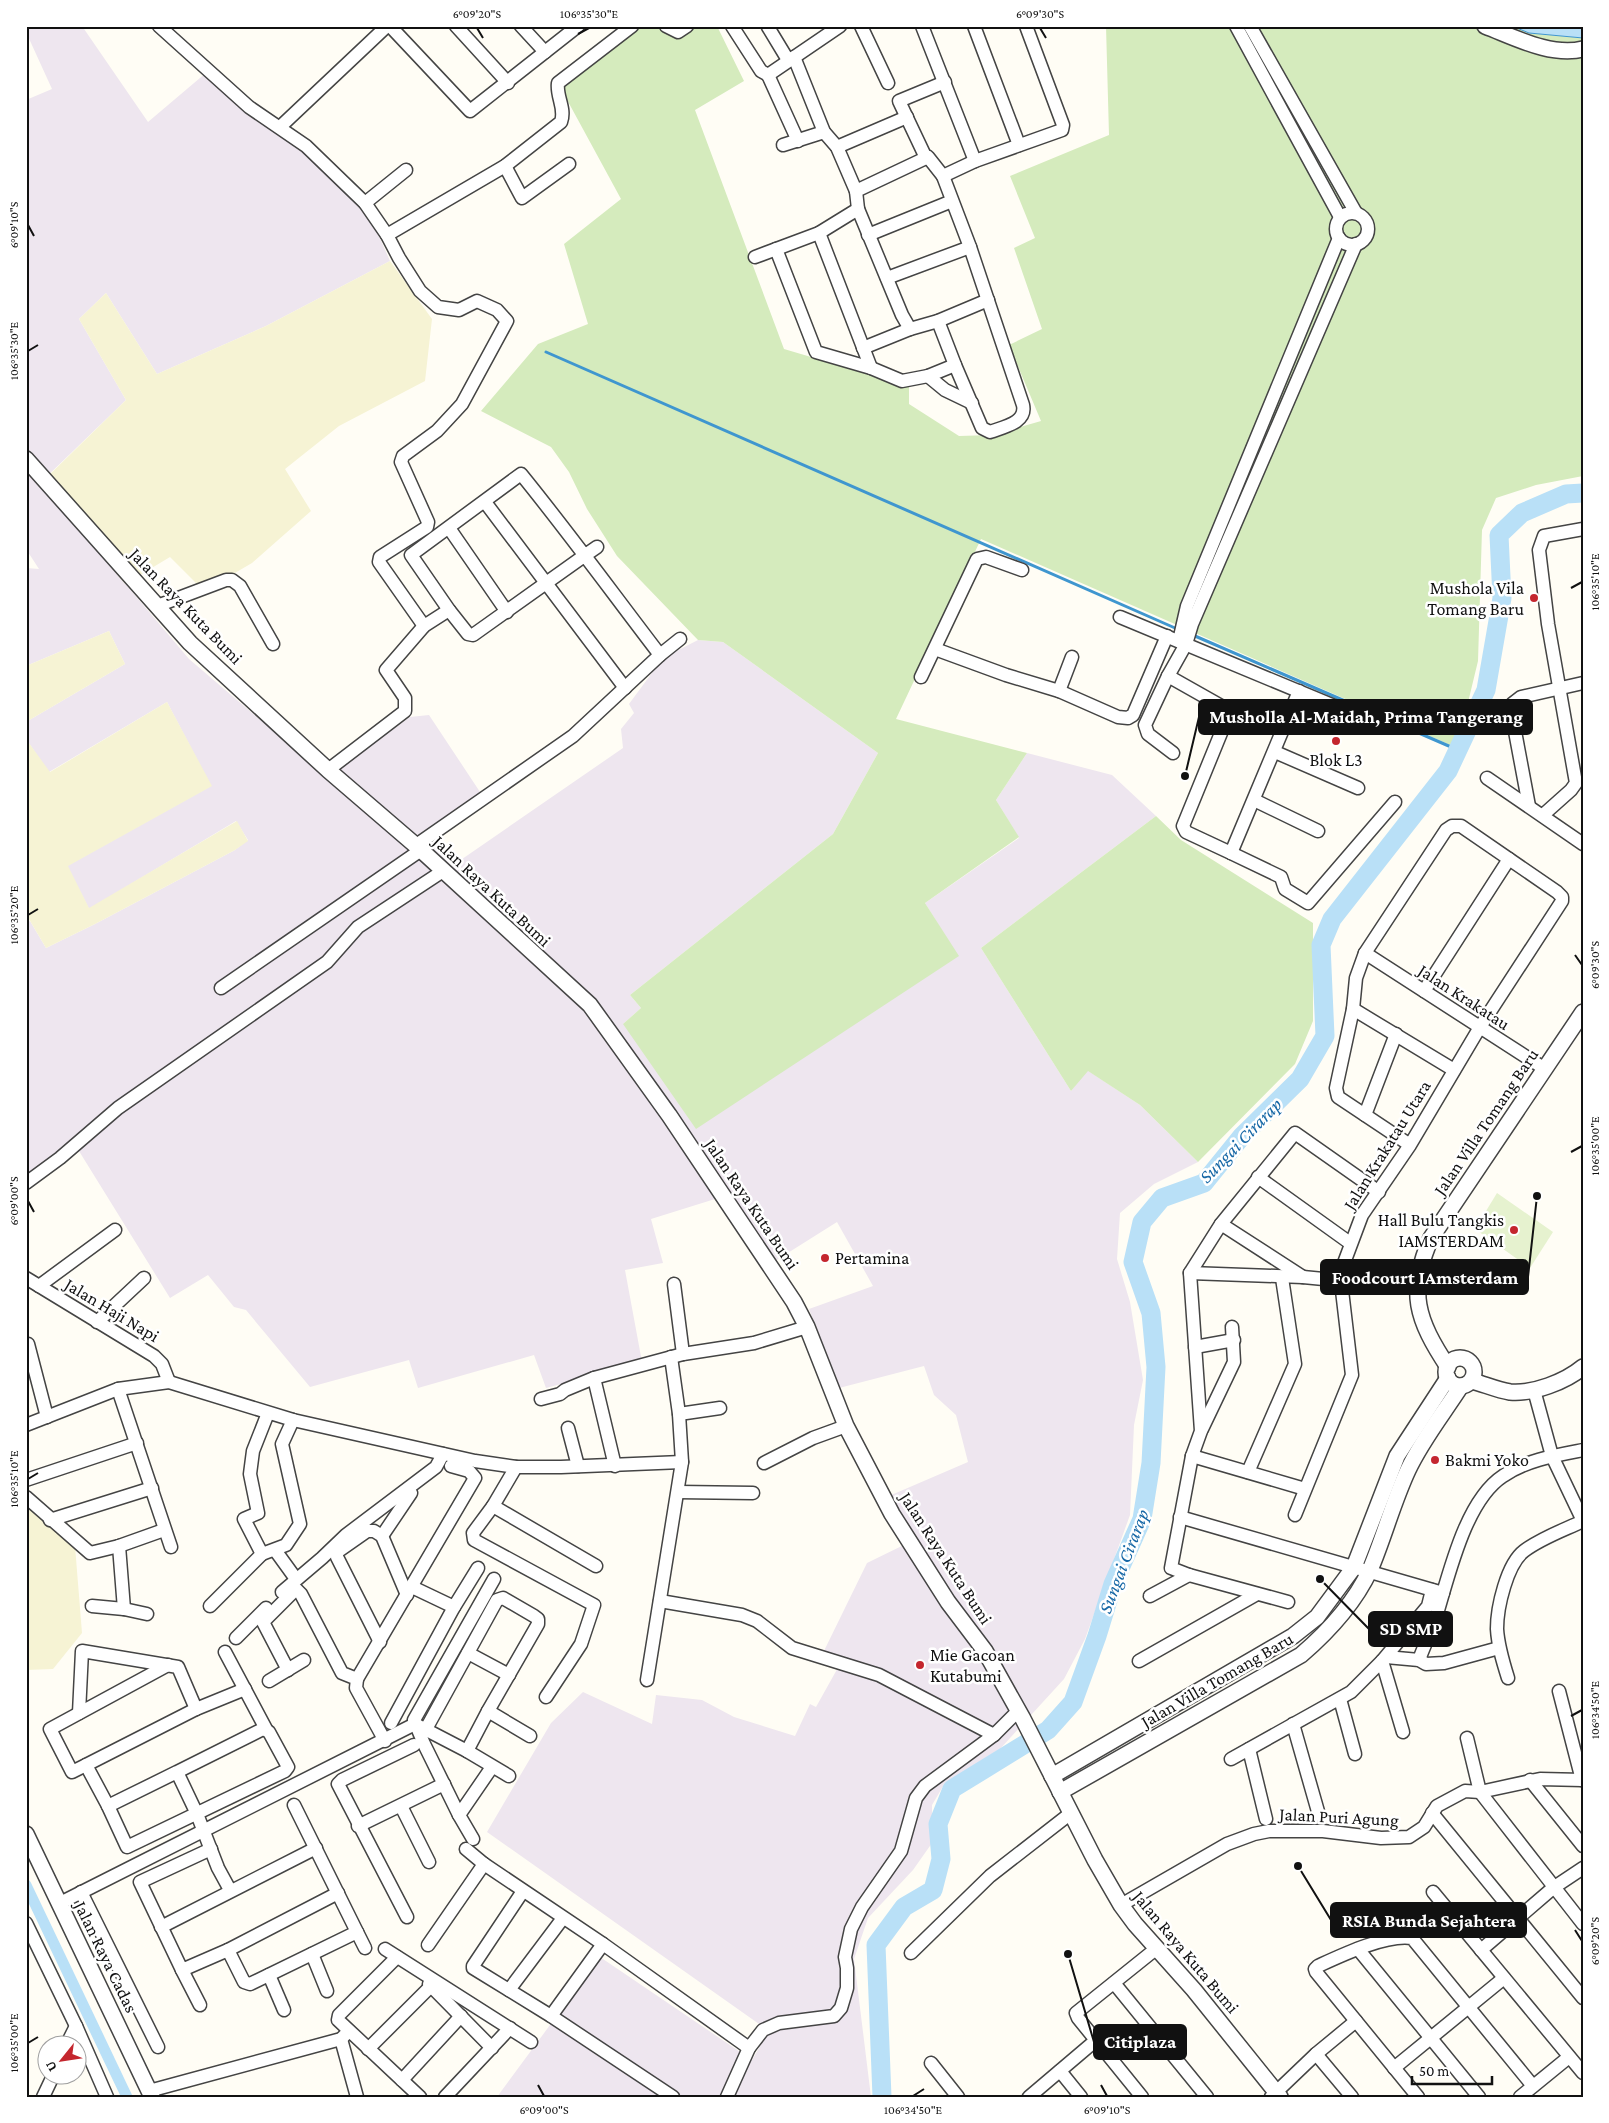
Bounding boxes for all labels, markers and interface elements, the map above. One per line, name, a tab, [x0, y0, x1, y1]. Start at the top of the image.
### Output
text: 6°09'20"S	[453, 7, 502, 21]
text: 106°35'30"E	[560, 7, 619, 21]
text: 6°09'30"S	[1016, 7, 1064, 21]
text: 6°09'10"S	[7, 201, 21, 248]
text: 106°35'30"E	[7, 321, 21, 380]
street label: Jalan Raya Kuta Bumi	[124, 542, 247, 668]
text: 106°35'10"E	[1588, 553, 1602, 610]
place label: Mushola Vila Tomang Baru	[1427, 578, 1524, 619]
marker: Mushola Vila Tomang Baru	[1528, 592, 1540, 604]
callout: Musholla Al-Maidah, Prima Tangerang	[1199, 700, 1532, 734]
text: Musholla Al-Maidah, Prima Tangerang	[1209, 706, 1523, 727]
marker: Blok L3	[1330, 735, 1342, 747]
place label: Blok L3	[1310, 750, 1363, 770]
street label: Jalan Raya Kuta Bumi	[428, 830, 555, 951]
text: 106°35'20"E	[7, 885, 21, 944]
text: 6°09'30"S	[1588, 941, 1602, 989]
street label: Jalan Krakatau	[1413, 959, 1514, 1034]
street label: Jalan Villa Tomang Baru	[1428, 1045, 1543, 1201]
street label: Jalan Krakatau Utara	[1338, 1077, 1435, 1215]
water label: Sungai Cirarap	[1195, 1094, 1286, 1187]
text: 106°35'00"E	[1588, 1116, 1602, 1176]
street label: Jalan Raya Kuta Bumi	[700, 1133, 803, 1273]
text: 6°09'00"S	[7, 1176, 21, 1226]
place label: Hall Bulu Tangkis IAMSTERDAM	[1378, 1210, 1504, 1251]
marker: Hall Bulu Tangkis IAMSTERDAM	[1508, 1224, 1520, 1236]
place label: Pertamina	[835, 1248, 909, 1268]
marker: Pertamina	[819, 1252, 831, 1264]
callout: Foodcourt IAmsterdam	[1321, 1260, 1528, 1294]
text: Foodcourt IAmsterdam	[1332, 1267, 1518, 1288]
street label: Jalan Haji Napi	[59, 1273, 163, 1347]
text: 106°35'10"E	[7, 1450, 21, 1507]
place label: Bakmi Yoko	[1445, 1450, 1529, 1470]
marker: Bakmi Yoko	[1429, 1454, 1441, 1466]
street label: Jalan Raya Kuta Bumi	[895, 1487, 996, 1628]
water label: Sungai Cirarap	[1094, 1506, 1153, 1616]
callout: SD SMP	[1369, 1612, 1452, 1646]
text: SD SMP	[1380, 1618, 1442, 1639]
street label: Jalan Villa Tomang Baru	[1136, 1628, 1297, 1733]
place label: Mie Gacoan Kutabumi	[930, 1645, 1015, 1686]
marker: Mie Gacoan Kutabumi	[914, 1659, 926, 1671]
text: 106°34'50"E	[1588, 1680, 1602, 1739]
street label: Jalan Puri Agung	[1277, 1804, 1400, 1830]
street label: Jalan Raya Kuta Bumi	[1128, 1885, 1243, 2017]
street label: Jalan Raya Cadas	[70, 1896, 142, 2016]
callout: RSIA Bunda Sejahtera	[1331, 1903, 1526, 1937]
text: RSIA Bunda Sejahtera	[1342, 1910, 1517, 1932]
text: 6°09'20"S	[1588, 1916, 1602, 1965]
text: 106°35'00"E	[7, 2013, 21, 2073]
callout: Citiplaza	[1094, 2025, 1186, 2059]
text: Citiplaza	[1104, 2031, 1177, 2052]
north arrow	[38, 2036, 88, 2086]
scale bar	[1412, 2053, 1492, 2085]
text: U	[41, 2058, 60, 2075]
text: 50 m	[1419, 2063, 1449, 2079]
text: 6°09'00"S	[519, 2103, 569, 2117]
text: 106°34'50"E	[884, 2103, 943, 2117]
text: 6°09'10"S	[1084, 2103, 1131, 2117]

